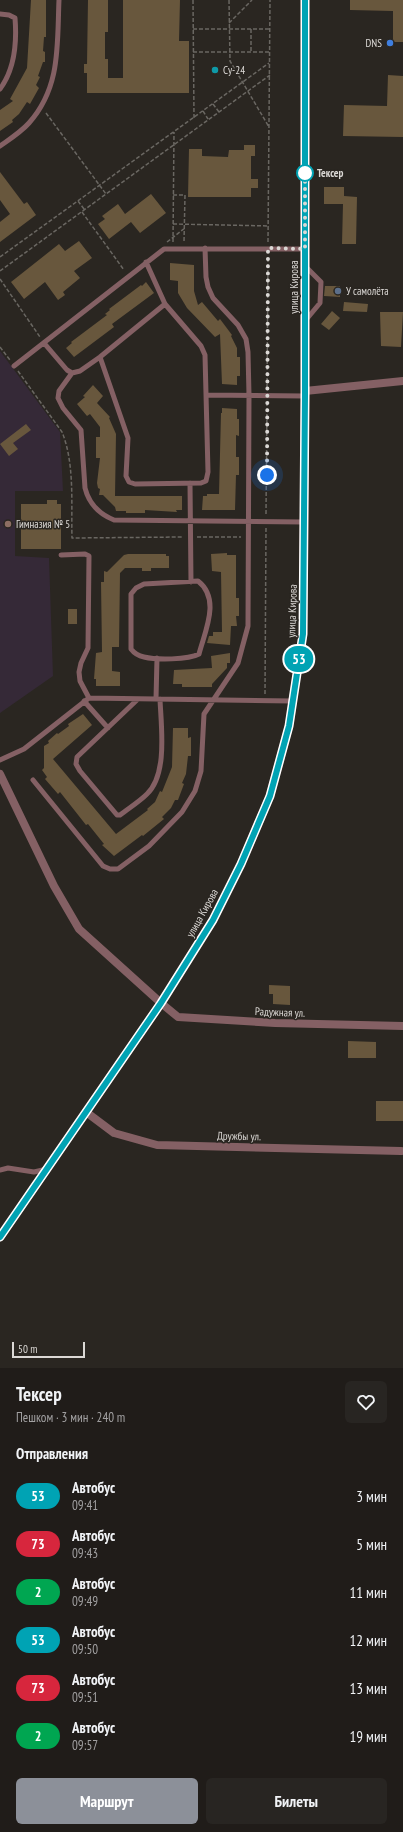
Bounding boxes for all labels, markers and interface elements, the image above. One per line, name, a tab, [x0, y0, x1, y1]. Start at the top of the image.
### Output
place label: DNS	[366, 36, 382, 50]
marker: DNS	[385, 38, 395, 48]
place label: Су-24	[223, 63, 245, 77]
marker: Су-24	[210, 65, 220, 75]
marker: Тексер	[296, 164, 314, 182]
place label: Тексер	[317, 166, 344, 180]
street label: улица Кирова	[287, 260, 301, 314]
place label: У самолёта	[346, 284, 389, 298]
marker: У самолёта	[333, 286, 343, 296]
your location	[257, 465, 277, 485]
place label: Гимназия № 5	[16, 517, 70, 531]
marker: Гимназия № 5	[3, 519, 13, 529]
street label: улица Кирова	[284, 584, 300, 638]
line badge: 53	[281, 646, 317, 672]
text: 53	[292, 650, 306, 668]
street label: улица Кирова	[183, 886, 221, 940]
street label: Радужная ул.	[255, 1004, 305, 1020]
street label: Дружбы ул.	[217, 1129, 261, 1143]
scale bar	[12, 1340, 85, 1359]
text: 50 m	[18, 1342, 37, 1356]
button: heart	[345, 1381, 387, 1423]
text: Тексер	[16, 1382, 62, 1406]
text: Пешком · 3 мин · 240 m	[16, 1409, 125, 1426]
text: Отправления	[16, 1444, 88, 1463]
text: Автобус	[72, 1478, 115, 1497]
text: 53	[31, 1487, 45, 1505]
text: 3 мин	[356, 1487, 387, 1506]
text: 09:41	[72, 1497, 98, 1514]
text: Автобус	[72, 1526, 115, 1545]
text: 73	[31, 1535, 45, 1553]
text: 5 мин	[356, 1535, 387, 1554]
text: 09:43	[72, 1545, 98, 1562]
text: Автобус	[72, 1574, 115, 1593]
text: 2	[35, 1583, 41, 1601]
text: 11 мин	[349, 1583, 387, 1602]
text: 09:49	[72, 1593, 98, 1610]
text: Автобус	[72, 1622, 115, 1641]
text: 53	[31, 1631, 45, 1649]
text: 12 мин	[349, 1631, 387, 1650]
text: 09:50	[72, 1641, 98, 1658]
text: Автобус	[72, 1670, 115, 1689]
text: 73	[31, 1679, 45, 1697]
text: 13 мин	[349, 1679, 387, 1698]
text: 09:51	[72, 1689, 98, 1706]
text: Автобус	[72, 1718, 115, 1737]
text: 2	[35, 1727, 41, 1745]
text: 19 мин	[349, 1727, 387, 1746]
text: 09:57	[72, 1737, 98, 1754]
button: Маршрут	[16, 1778, 198, 1824]
button: Билеты	[206, 1778, 387, 1824]

